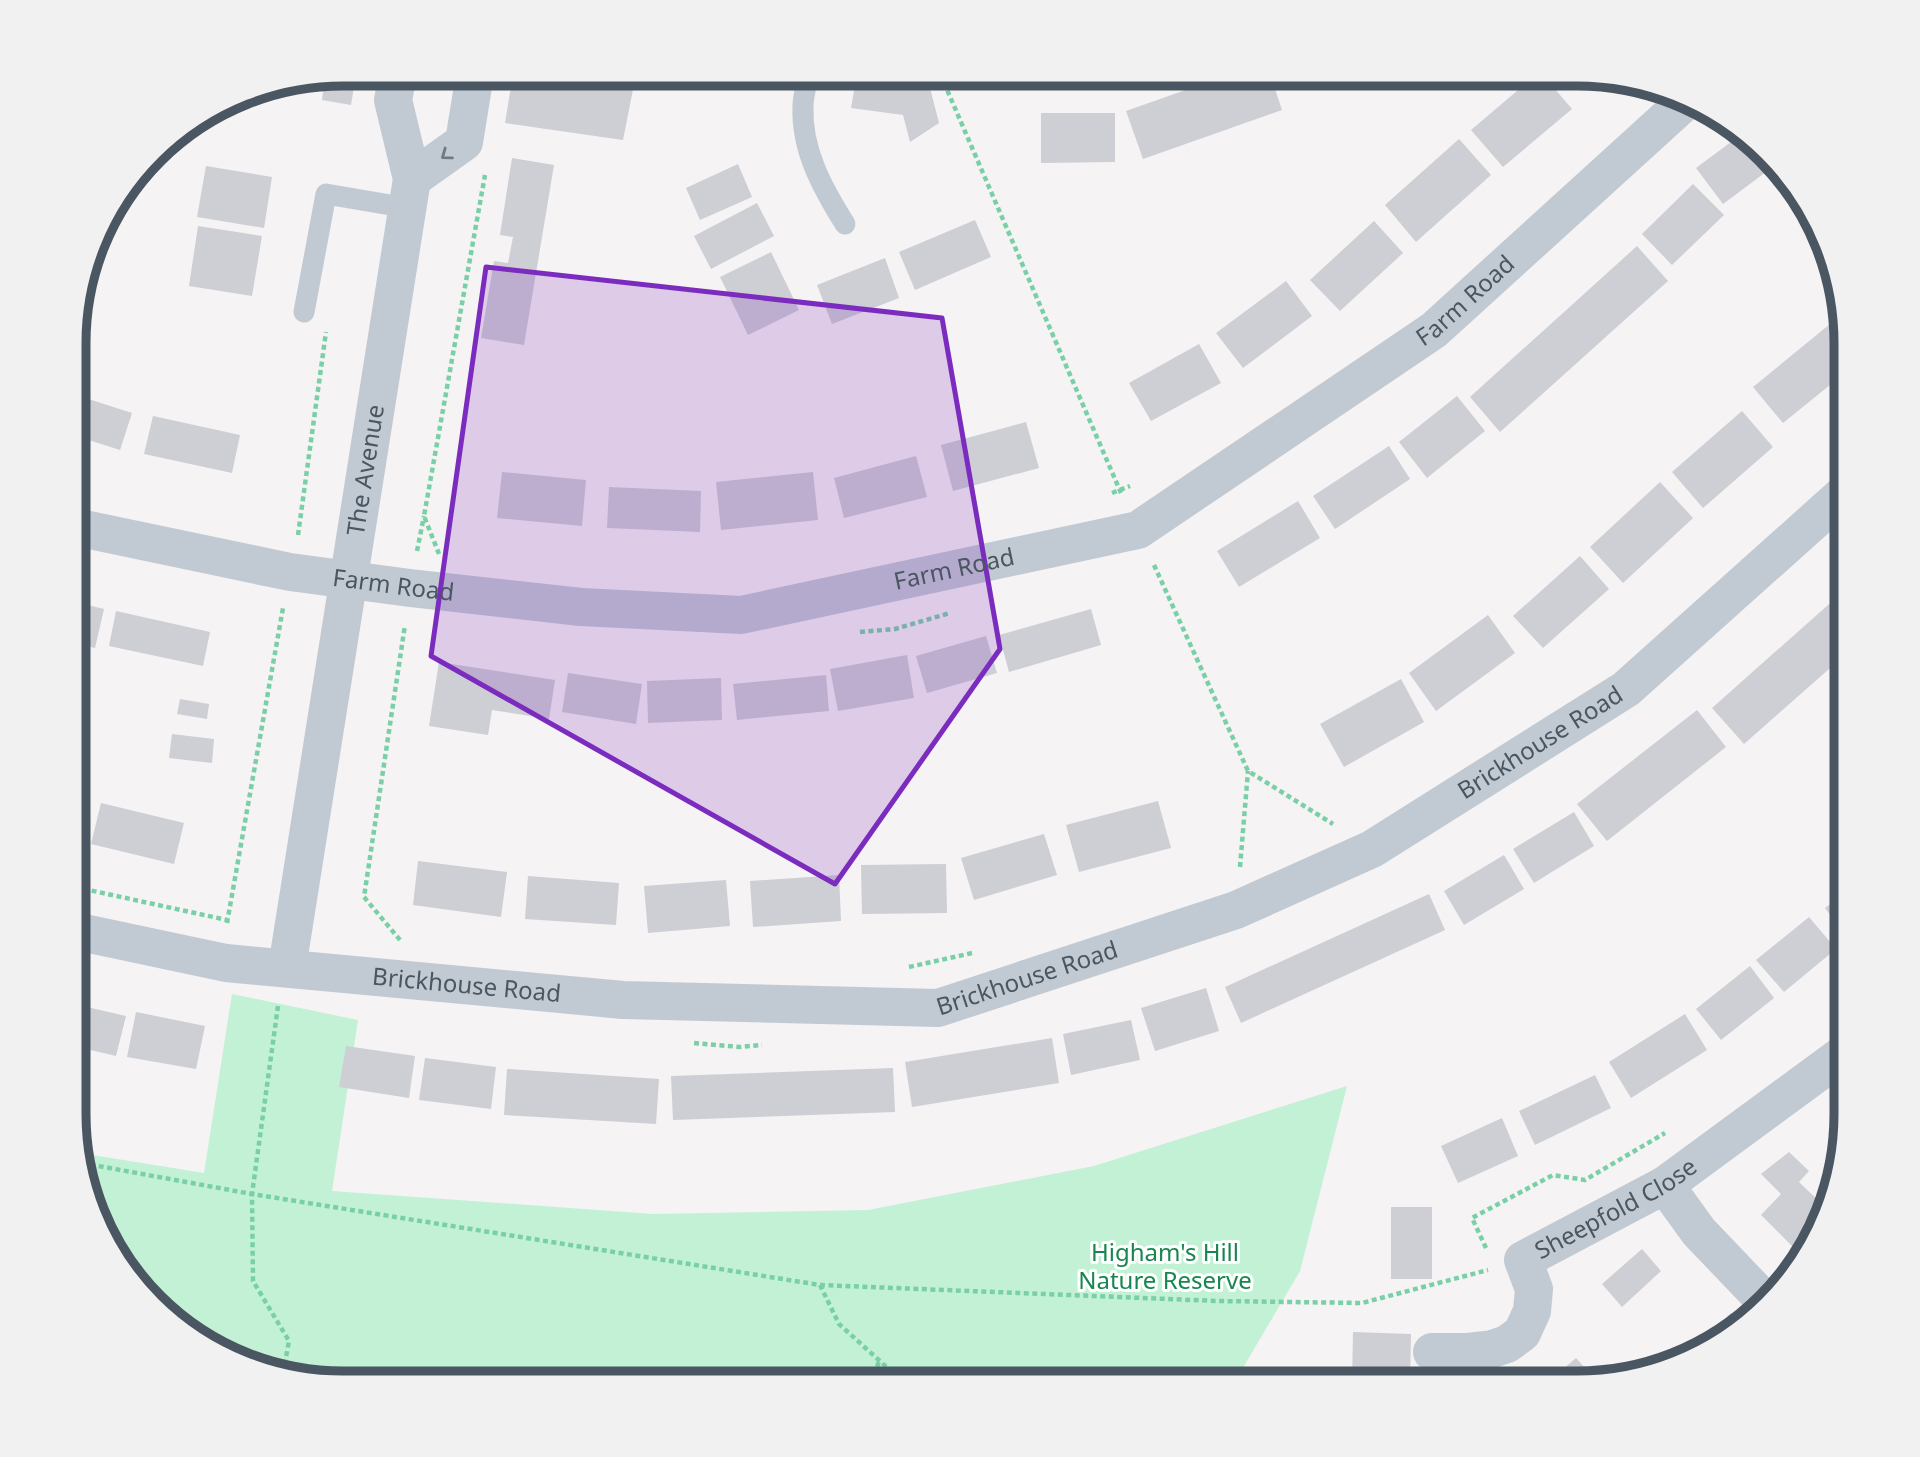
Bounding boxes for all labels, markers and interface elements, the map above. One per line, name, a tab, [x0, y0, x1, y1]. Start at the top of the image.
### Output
one-way arrow	[441, 147, 454, 159]
street label: Farm Road	[1409, 247, 1521, 353]
street label: The Avenue	[338, 402, 391, 538]
street label: Farm Road	[891, 539, 1017, 597]
street label: Farm Road	[331, 560, 456, 608]
street label: Brickhouse Road	[1451, 677, 1629, 806]
street label: Brickhouse Road	[932, 932, 1122, 1023]
street label: Brickhouse Road	[371, 959, 563, 1009]
street label: Sheepfold Close	[1528, 1149, 1703, 1266]
park label: Higham's Hill Nature Reserve	[1078, 1235, 1252, 1296]

